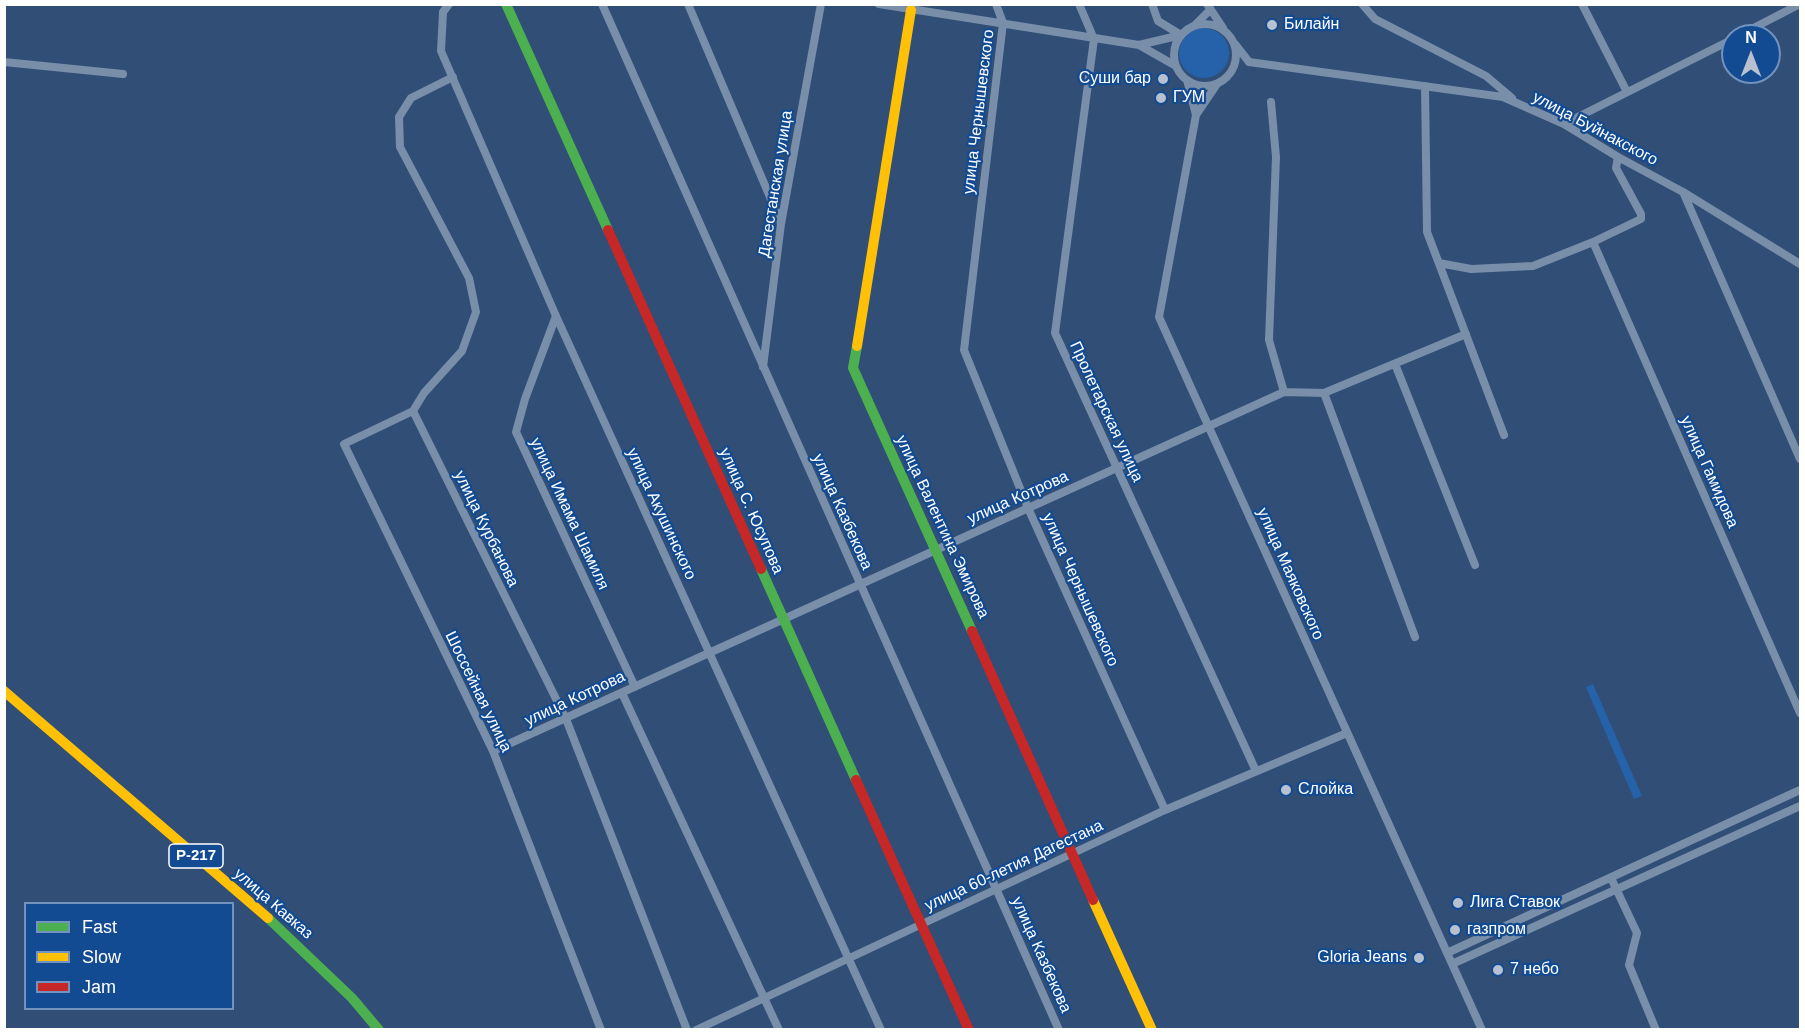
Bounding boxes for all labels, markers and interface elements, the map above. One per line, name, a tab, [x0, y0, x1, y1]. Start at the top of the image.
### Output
place label: Билайн	[1284, 15, 1339, 35]
marker: Билайн	[1265, 18, 1279, 32]
north arrow	[1721, 24, 1781, 84]
street label: улица Чернышевского	[959, 29, 999, 195]
text: N	[1745, 29, 1757, 46]
place label: Суши бар	[1079, 69, 1151, 89]
marker: Суши бар	[1156, 72, 1170, 86]
place label: ГУМ	[1173, 88, 1205, 108]
street label: улица Буйнакского	[1529, 88, 1661, 170]
marker: ГУМ	[1154, 91, 1168, 105]
street label: Дагестанская улица	[755, 109, 797, 259]
street label: Пролетарская улица	[1065, 339, 1147, 485]
street label: улица Гамидова	[1676, 413, 1742, 531]
street label: улица Валентина Эмирова	[891, 432, 993, 622]
street label: улица Имама Шамиля	[525, 435, 613, 593]
street label: улица Акушинского	[622, 445, 700, 583]
street label: улица С. Юсупова	[715, 445, 787, 577]
street label: улица Казбекова	[808, 451, 876, 573]
street label: улица Котрова	[964, 467, 1072, 529]
street label: улица Курбанова	[450, 468, 522, 590]
street label: улица Маяковского	[1252, 505, 1328, 643]
street label: улица Чернышевского	[1038, 510, 1122, 670]
street label: Шоссейная улица	[440, 628, 516, 756]
street label: улица Котрова	[522, 667, 628, 731]
place label: Слойка	[1298, 780, 1353, 800]
marker: Слойка	[1279, 783, 1293, 797]
street label: улица 60-летия Дагестана	[922, 816, 1106, 916]
road number: Р-217	[169, 844, 223, 868]
street label: улица Кавказ	[230, 864, 316, 944]
place label: Лига Ставок	[1470, 893, 1560, 913]
street label: улица Казбекова	[1007, 894, 1075, 1016]
marker: Лига Ставок	[1451, 896, 1465, 910]
legend	[24, 902, 234, 1010]
text: Fast	[82, 917, 117, 937]
place label: газпром	[1467, 920, 1526, 940]
marker: газпром	[1448, 923, 1462, 937]
text: Slow	[82, 947, 121, 967]
place label: Gloria Jeans	[1317, 948, 1407, 968]
marker: Gloria Jeans	[1412, 951, 1426, 965]
place label: 7 небо	[1510, 960, 1559, 980]
marker: 7 небо	[1491, 963, 1505, 977]
text: Jam	[82, 977, 116, 997]

